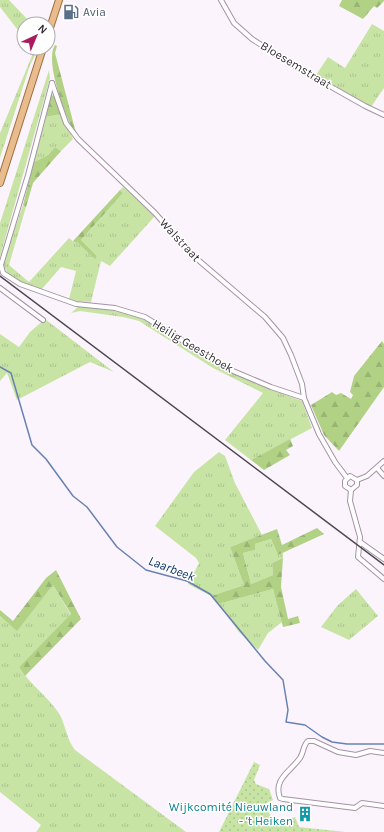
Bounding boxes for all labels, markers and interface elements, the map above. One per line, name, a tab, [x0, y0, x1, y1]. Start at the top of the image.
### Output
fuel station icon: Avia	[62, 3, 80, 21]
place label: Avia	[83, 5, 106, 19]
north arrow	[16, 16, 56, 56]
text: N	[35, 22, 50, 37]
street label: Bloesemstraat	[258, 38, 334, 92]
street label: Walstraat	[157, 216, 204, 265]
street label: Heilig Geesthoek	[150, 316, 236, 376]
water label: Laarbeek	[146, 553, 198, 584]
place label: Wijkcomité Nieuwland - 't Heiken	[169, 800, 293, 828]
building icon: Wijkcomité Nieuwland - 't Heiken	[296, 805, 314, 823]

